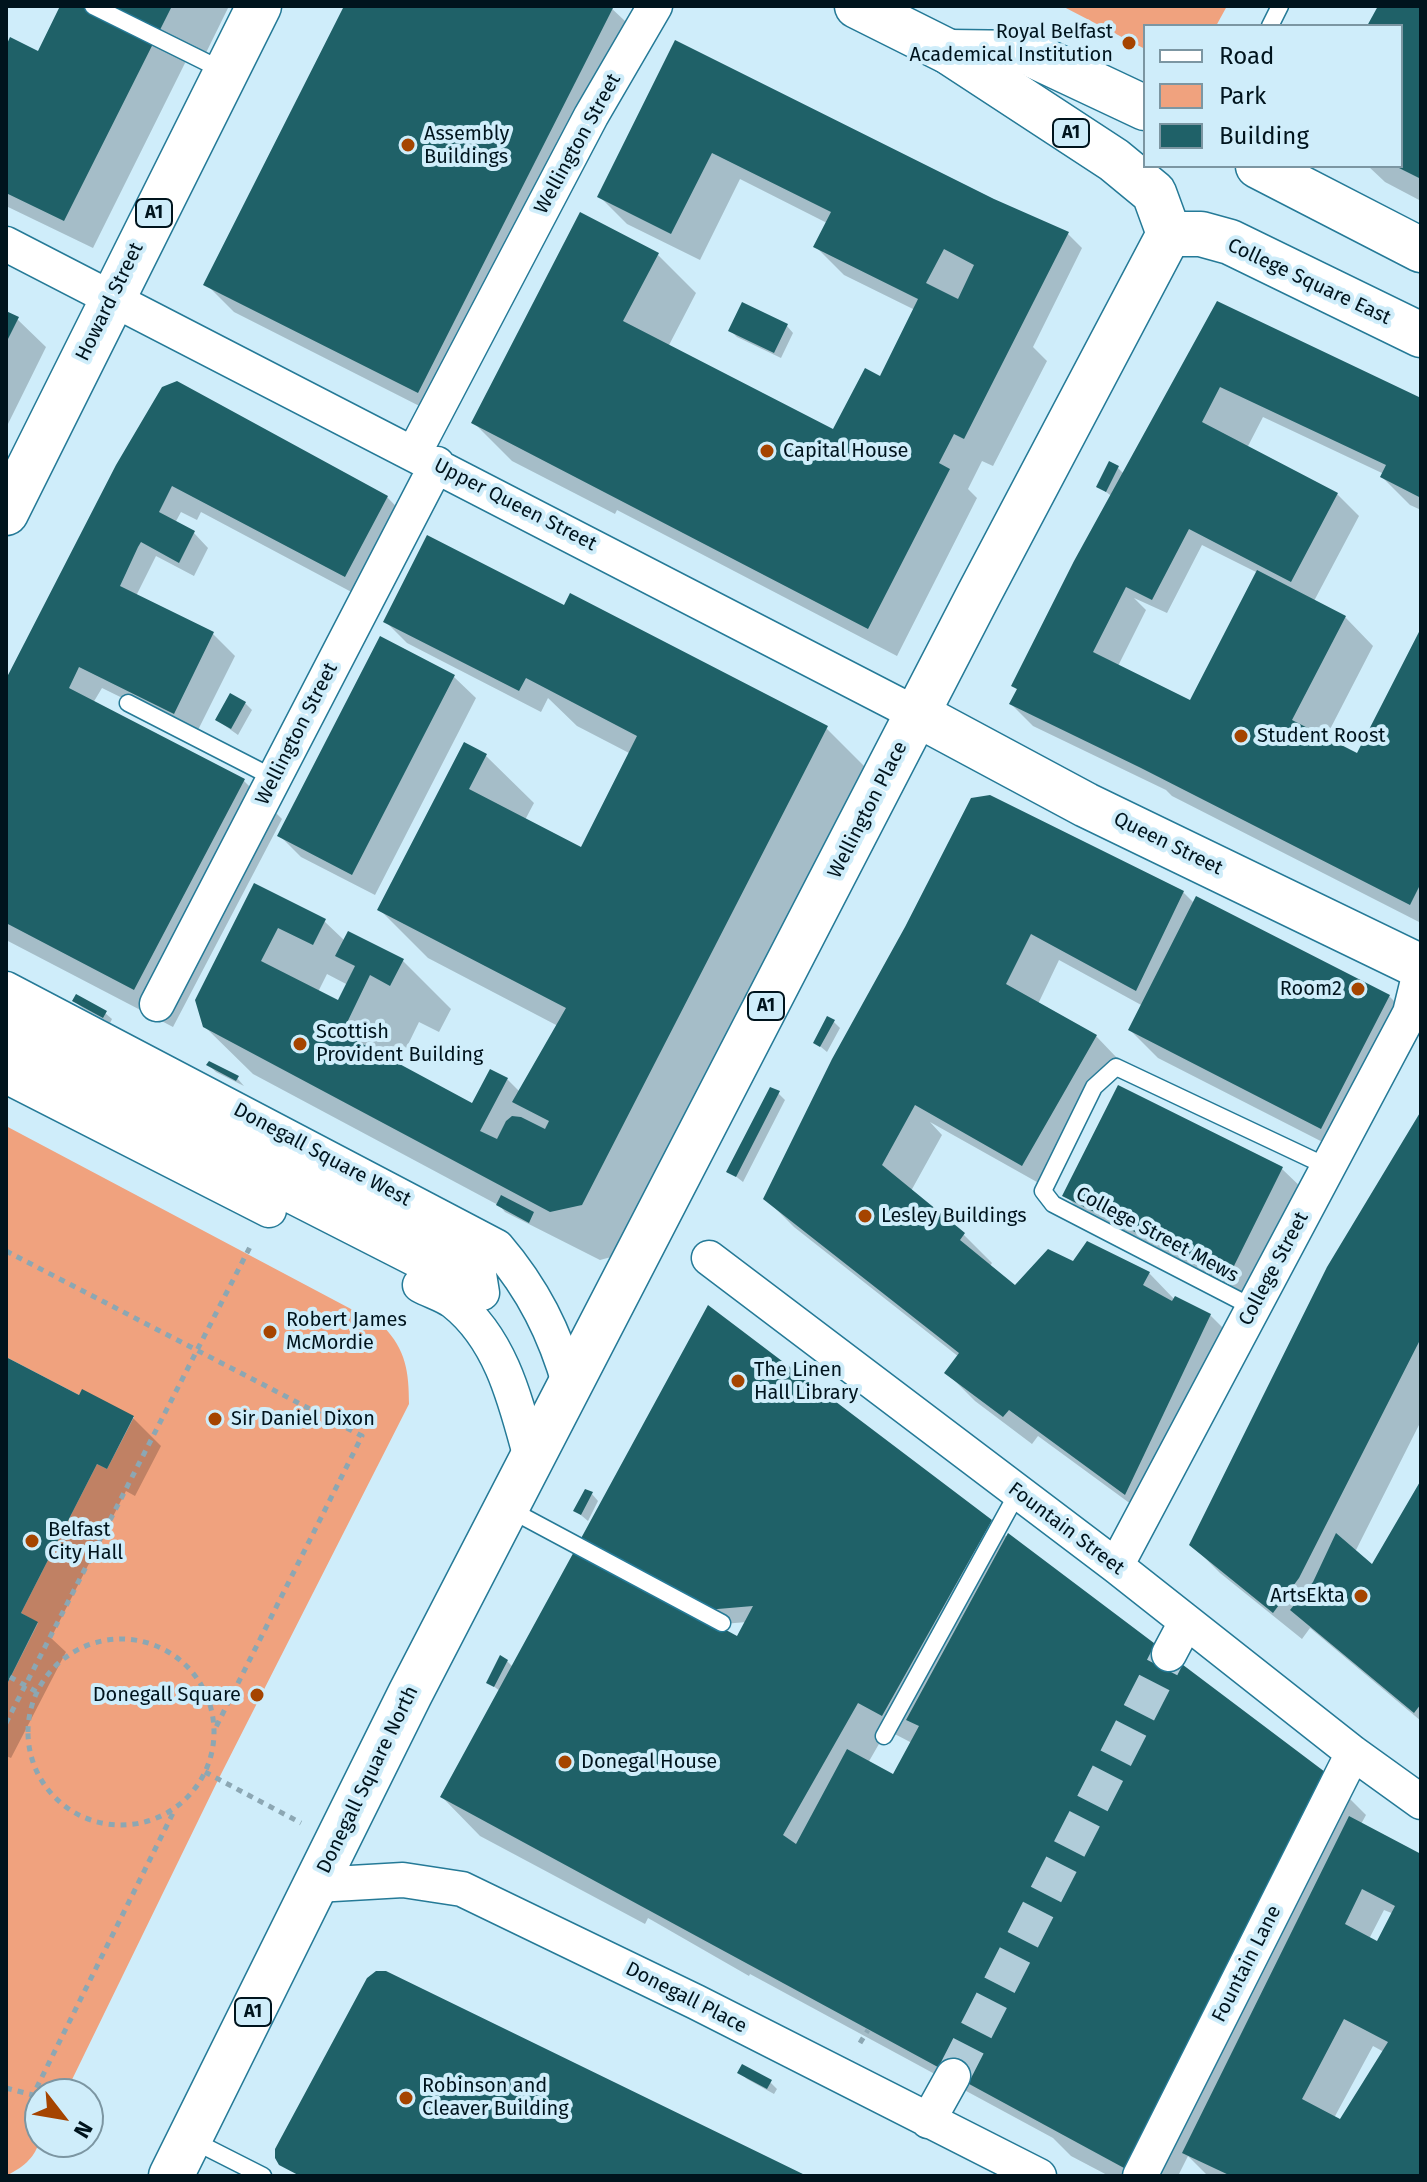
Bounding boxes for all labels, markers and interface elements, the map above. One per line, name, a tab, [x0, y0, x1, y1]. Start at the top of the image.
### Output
place label: Royal Belfast Academical Institution	[910, 20, 1113, 67]
legend	[1143, 24, 1403, 168]
marker: Royal Belfast Academical Institution	[1120, 34, 1138, 52]
text: Road	[1219, 42, 1274, 70]
street label: Wellington Street	[530, 70, 626, 218]
text: Park	[1219, 82, 1266, 110]
road number: A1	[1053, 119, 1089, 147]
place label: Assembly Buildings	[424, 122, 509, 169]
text: Building	[1219, 122, 1309, 150]
marker: Assembly Buildings	[399, 136, 417, 154]
road number: A1	[136, 199, 172, 227]
street label: College Square East	[1223, 234, 1395, 330]
street label: Howard Street	[71, 239, 149, 365]
place label: Capital House	[783, 439, 908, 463]
marker: Capital House	[758, 442, 776, 460]
street label: Upper Queen Street	[430, 454, 600, 556]
street label: Wellington Street	[251, 659, 343, 809]
place label: Student Roost	[1257, 724, 1386, 748]
marker: Student Roost	[1232, 727, 1250, 745]
street label: Wellington Place	[823, 738, 913, 882]
street label: Queen Street	[1109, 807, 1227, 881]
place label: Room2	[1280, 977, 1342, 1001]
marker: Room2	[1349, 980, 1367, 998]
road number: A1	[748, 992, 784, 1020]
place label: Scottish Provident Building	[316, 1020, 483, 1067]
marker: Scottish Provident Building	[291, 1035, 309, 1053]
street label: Donegall Square West	[229, 1098, 415, 1212]
street label: College Street Mews	[1071, 1182, 1243, 1288]
place label: Lesley Buildings	[881, 1204, 1027, 1228]
marker: Lesley Buildings	[856, 1207, 874, 1225]
street label: College Street	[1234, 1208, 1314, 1330]
place label: Robert James McMordie	[286, 1308, 407, 1355]
marker: Robert James McMordie	[261, 1323, 279, 1341]
place label: The Linen Hall Library	[754, 1358, 858, 1405]
marker: The Linen Hall Library	[729, 1372, 747, 1390]
place label: Sir Daniel Dixon	[231, 1407, 375, 1431]
marker: Sir Daniel Dixon	[206, 1410, 224, 1428]
street label: Fountain Street	[1003, 1478, 1129, 1580]
place label: Belfast City Hall	[48, 1518, 123, 1565]
marker: Belfast City Hall	[23, 1532, 41, 1550]
place label: ArtsEkta	[1270, 1584, 1345, 1608]
marker: ArtsEkta	[1352, 1587, 1370, 1605]
street label: Donegall Square North	[312, 1682, 424, 1878]
place label: Donegall Square	[93, 1683, 241, 1707]
marker: Donegall Square	[248, 1686, 266, 1704]
place label: Donegal House	[581, 1750, 717, 1774]
marker: Donegal House	[556, 1753, 574, 1771]
street label: Fountain Lane	[1207, 1902, 1287, 2026]
street label: Donegall Place	[621, 1957, 751, 2039]
road number: A1	[235, 1998, 271, 2026]
place label: Robinson and Cleaver Building	[422, 2074, 569, 2121]
north arrow	[24, 2078, 104, 2158]
marker: Robinson and Cleaver Building	[397, 2089, 415, 2107]
text: N	[68, 2116, 99, 2143]

